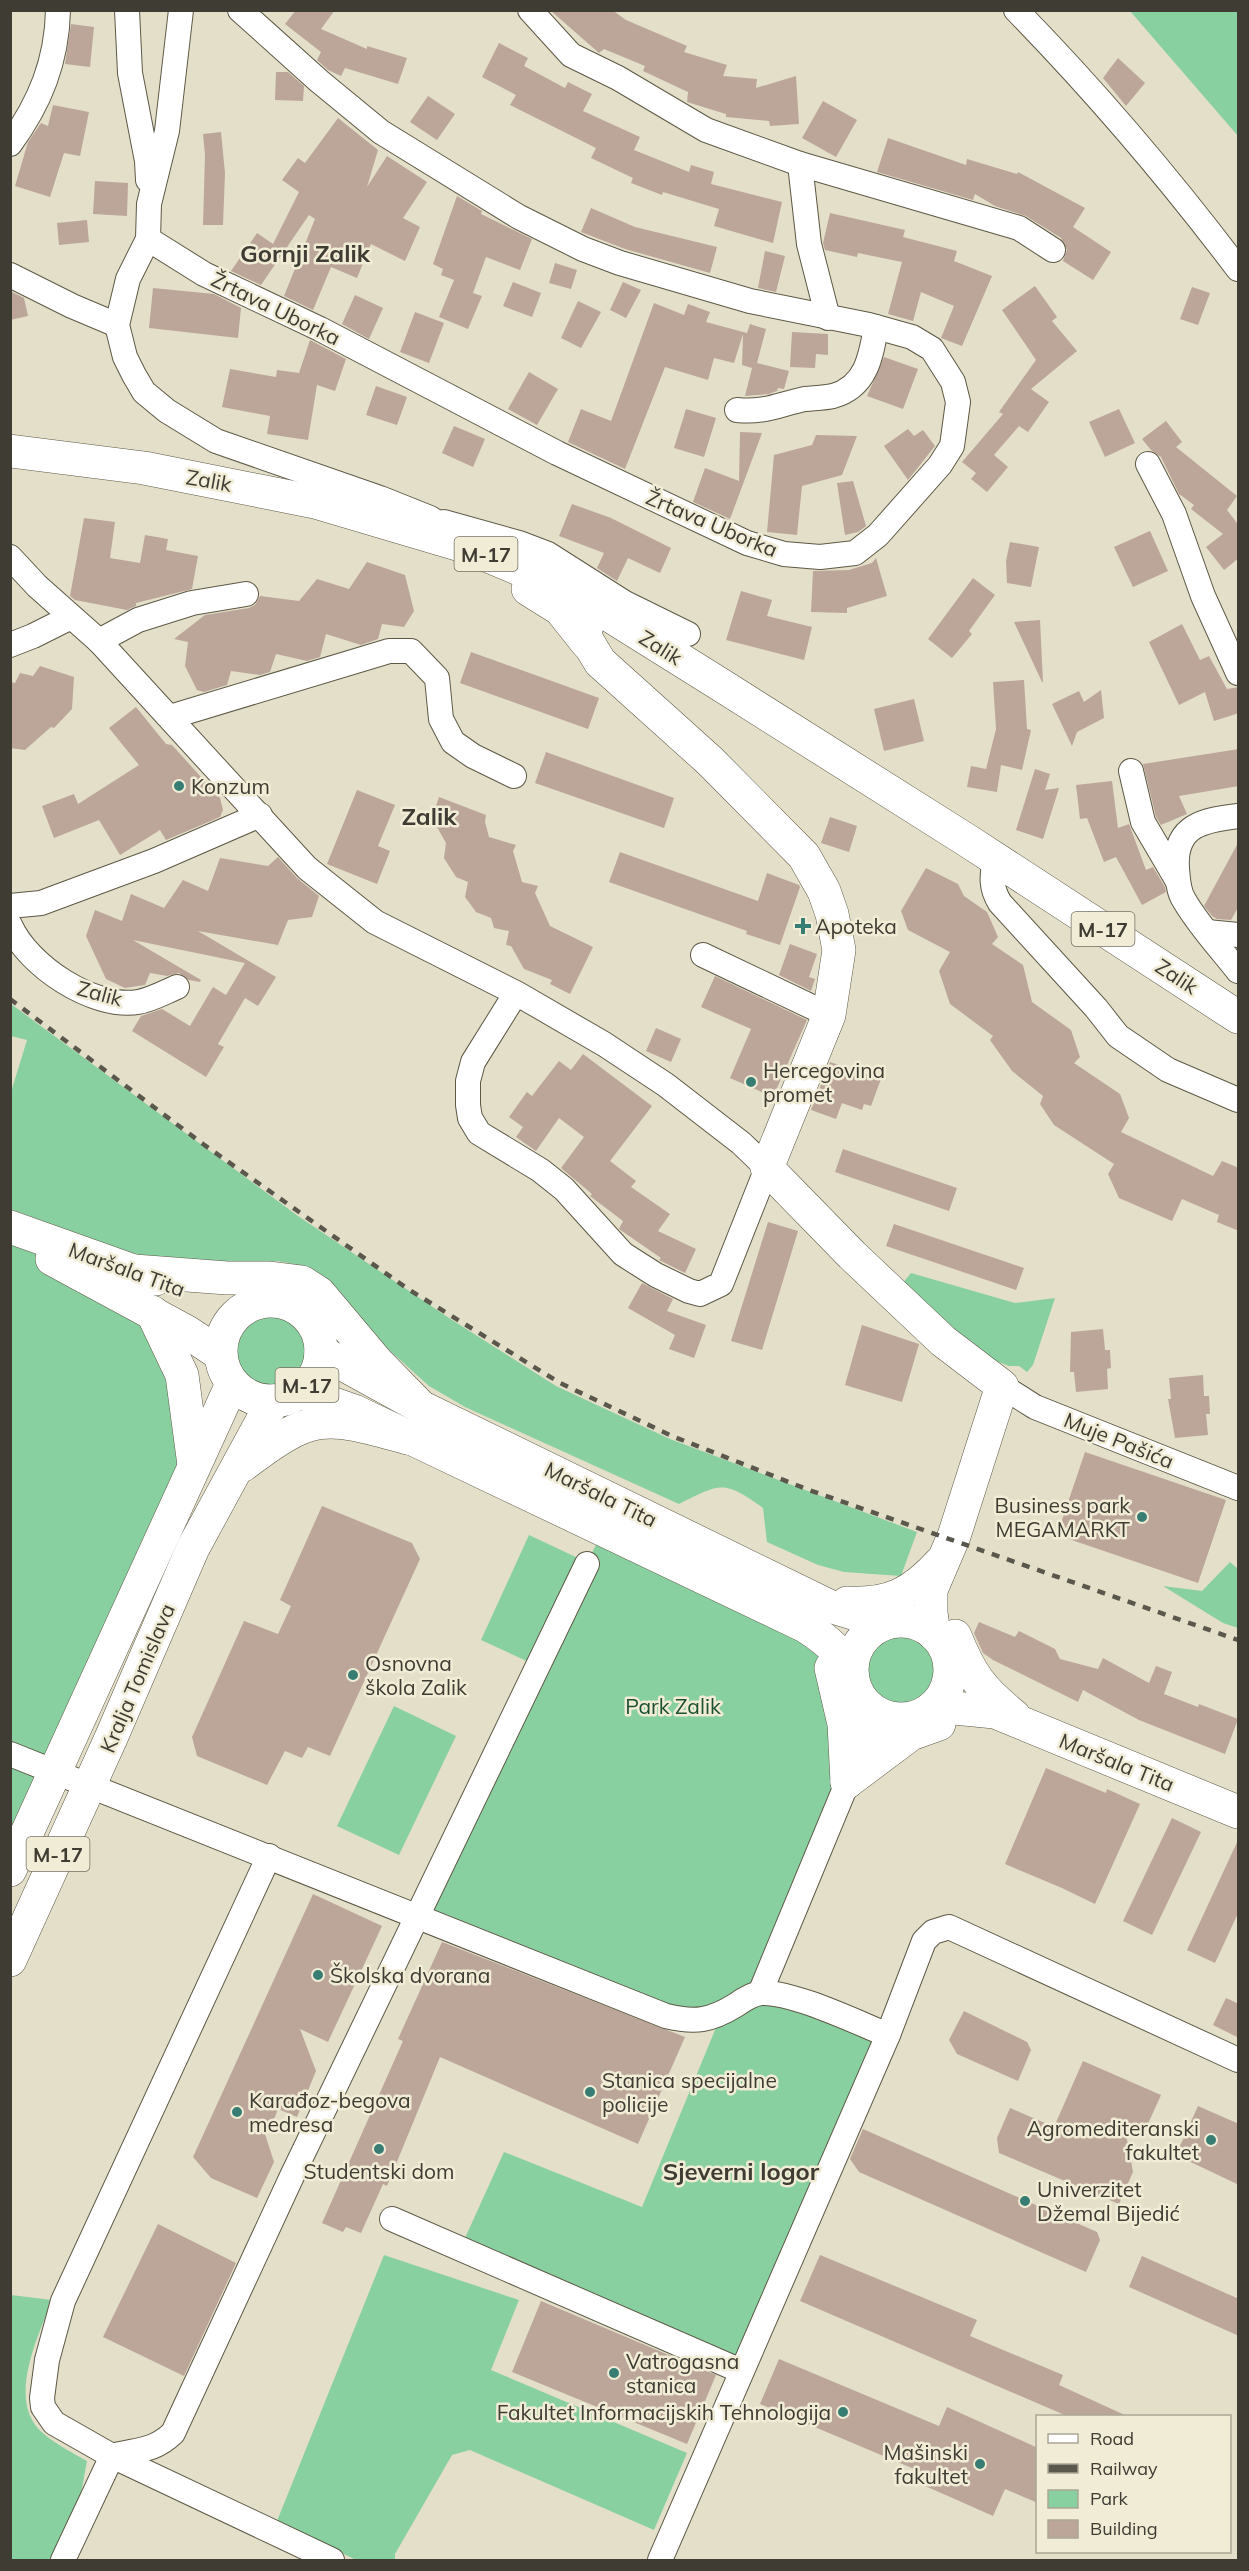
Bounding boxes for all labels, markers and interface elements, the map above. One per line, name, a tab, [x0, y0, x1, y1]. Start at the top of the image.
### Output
district label: Gornji Zalik	[240, 238, 371, 268]
street label: Žrtava Uborka	[207, 266, 345, 350]
street label: Zalik	[184, 463, 234, 497]
street label: Žrtava Uborka	[642, 484, 782, 562]
road number: M-17	[454, 537, 518, 571]
street label: Zalik	[635, 624, 687, 670]
place label: Konzum	[191, 773, 270, 799]
marker: Konzum	[172, 779, 186, 793]
district label: Zalik	[401, 801, 457, 831]
road number: M-17	[1072, 912, 1134, 946]
place label: Apoteka	[815, 913, 897, 939]
marker: Apoteka	[796, 919, 810, 933]
street label: Zalik	[1151, 953, 1203, 999]
street label: Zalik	[75, 975, 126, 1012]
place label: Hercegovina promet	[763, 1057, 885, 1107]
marker: Hercegovina promet	[744, 1075, 758, 1089]
street label: Maršala Tita	[65, 1236, 189, 1302]
road number: M-17	[276, 1368, 338, 1402]
street label: Muje Pašića	[1060, 1406, 1178, 1474]
street label: Maršala Tita	[541, 1456, 661, 1532]
place label: Business park MEGAMARKT	[995, 1492, 1130, 1542]
marker: Business park MEGAMARKT	[1135, 1510, 1149, 1524]
street label: Kralja Tomislava	[94, 1600, 180, 1756]
place label: Osnovna škola Zalik	[365, 1650, 467, 1700]
marker: Osnovna škola Zalik	[346, 1668, 360, 1682]
park label: Park Zalik	[625, 1693, 721, 1719]
street label: Maršala Tita	[1056, 1727, 1178, 1797]
road number: M-17	[26, 1837, 90, 1871]
place label: Školska dvorana	[330, 1962, 490, 1988]
marker: Školska dvorana	[311, 1968, 325, 1982]
place label: Stanica specijalne policije	[602, 2067, 777, 2117]
marker: Stanica specijalne policije	[583, 2085, 597, 2099]
place label: Karađoz-begova medresa	[249, 2087, 411, 2137]
marker: Karađoz-begova medresa	[230, 2105, 244, 2119]
place label: Agromediteranski fakultet	[1027, 2115, 1199, 2165]
marker: Agromediteranski fakultet	[1204, 2133, 1218, 2147]
marker: Studentski dom	[372, 2142, 386, 2156]
district label: Sjeverni logor	[663, 2156, 820, 2186]
place label: Studentski dom	[304, 2158, 454, 2184]
place label: Univerzitet Džemal Bijedić	[1037, 2176, 1180, 2226]
marker: Univerzitet Džemal Bijedić	[1018, 2194, 1032, 2208]
place label: Vatrogasna stanica	[626, 2348, 739, 2398]
marker: Vatrogasna stanica	[607, 2366, 621, 2380]
place label: Fakultet Informacijskih Tehnologija	[497, 2399, 831, 2425]
marker: Fakultet Informacijskih Tehnologija	[836, 2405, 850, 2419]
legend	[1036, 2415, 1231, 2553]
text: Road	[1090, 2427, 1134, 2450]
place label: Mašinski fakultet	[883, 2439, 968, 2489]
marker: Mašinski fakultet	[973, 2457, 987, 2471]
text: Railway	[1090, 2457, 1158, 2480]
text: Park	[1090, 2487, 1129, 2510]
text: Building	[1090, 2517, 1158, 2540]

